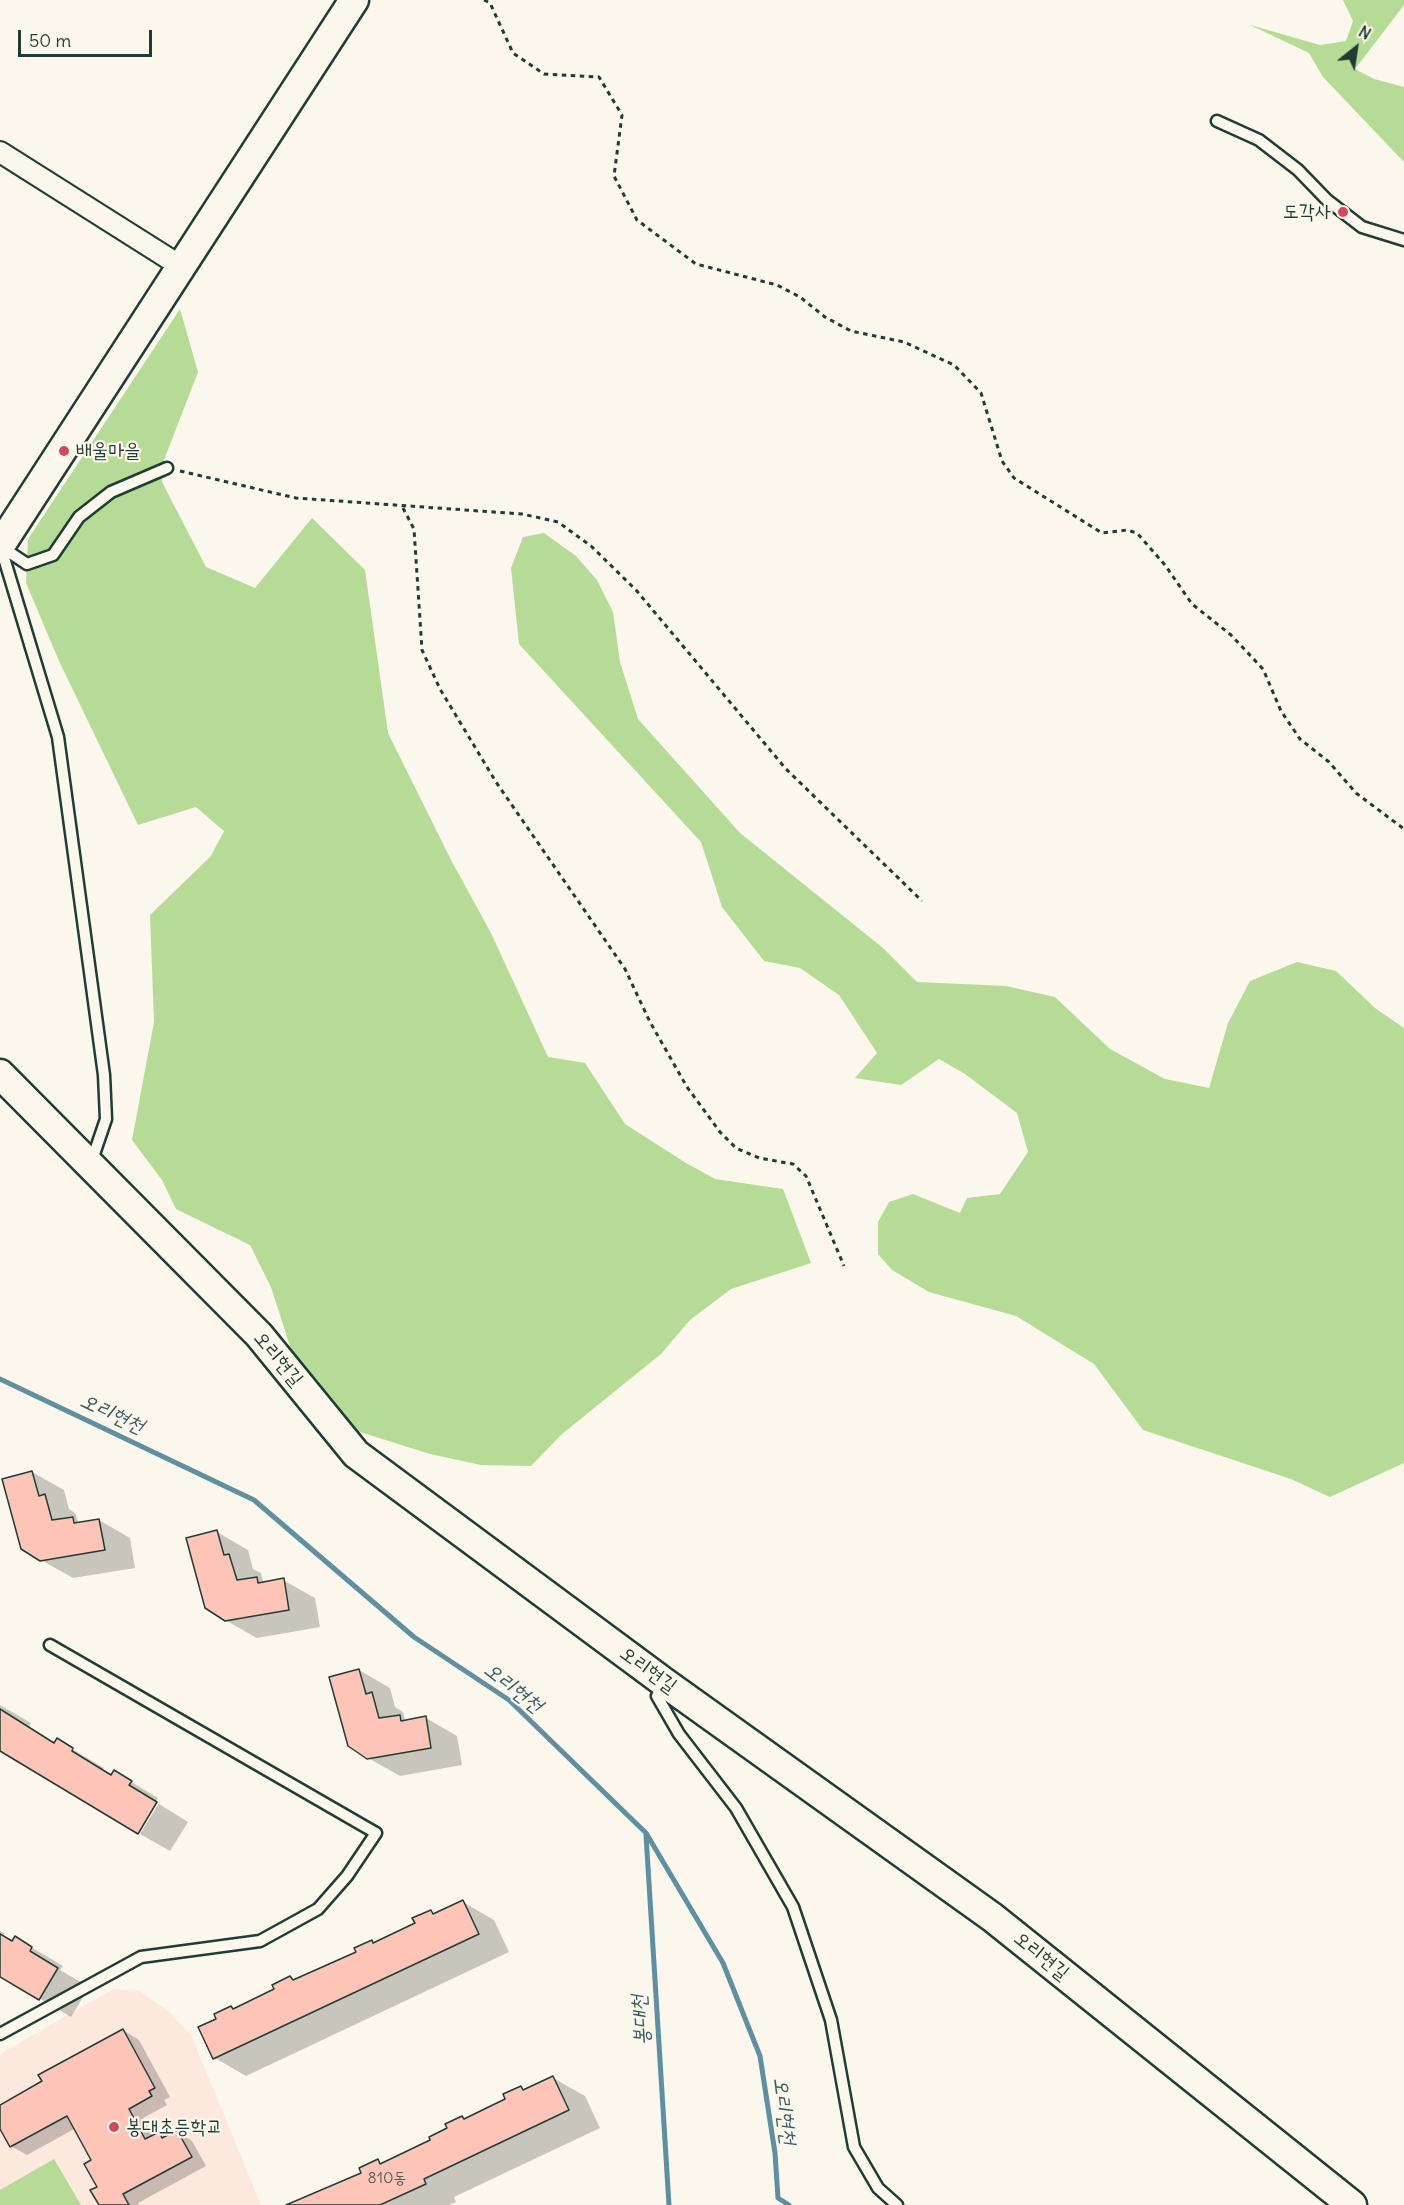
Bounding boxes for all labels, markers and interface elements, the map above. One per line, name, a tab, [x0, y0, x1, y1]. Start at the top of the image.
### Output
scale bar	[21, 18, 154, 56]
north arrow	[1326, 18, 1386, 78]
text: N	[1355, 21, 1375, 44]
text: 50 m	[29, 29, 71, 52]
place label: 도각사	[1283, 200, 1331, 224]
marker: 도각사	[1336, 205, 1350, 219]
place label: 배울마을	[76, 439, 140, 463]
marker: 배울마을	[57, 444, 71, 458]
street label: 오리현길	[248, 1327, 308, 1391]
water label: 오리현천	[76, 1388, 148, 1440]
street label: 오리현길	[615, 1641, 681, 1699]
water label: 오리현천	[479, 1657, 547, 1719]
street label: 오리현길	[1008, 1926, 1074, 1986]
water label: 봉대천	[627, 1994, 655, 2046]
water label: 오리현천	[767, 2076, 801, 2146]
place label: 봉대초등학교	[126, 2115, 223, 2139]
marker: 봉대초등학교	[107, 2120, 121, 2134]
house number: 810동	[368, 2168, 406, 2188]

